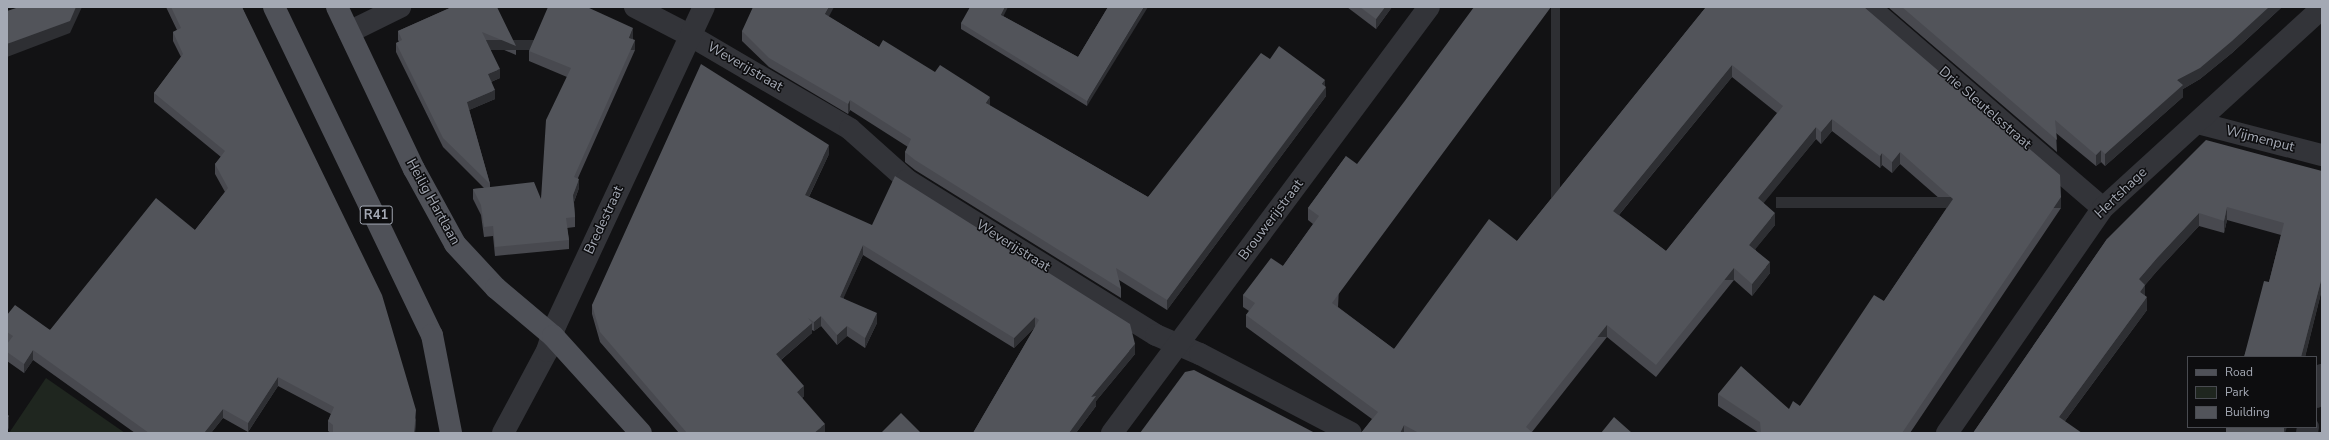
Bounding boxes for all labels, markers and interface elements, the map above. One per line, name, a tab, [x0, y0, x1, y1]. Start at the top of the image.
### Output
street label: Weverijstraat	[704, 39, 786, 95]
street label: Drie Sleutelsstraat	[1935, 63, 2035, 153]
street label: Wijmenput	[2224, 122, 2296, 156]
street label: Heilig Hartlaan	[402, 156, 464, 248]
street label: Hertshage	[2091, 164, 2151, 222]
street label: Brouwerijstraat	[1235, 176, 1307, 264]
street label: Bredestraat	[581, 183, 627, 257]
road number: R41	[359, 204, 393, 226]
street label: Weverijstraat	[973, 217, 1053, 275]
legend	[2187, 356, 2317, 428]
text: Road	[2225, 364, 2253, 380]
text: Park	[2225, 384, 2249, 400]
text: Building	[2225, 404, 2270, 420]

